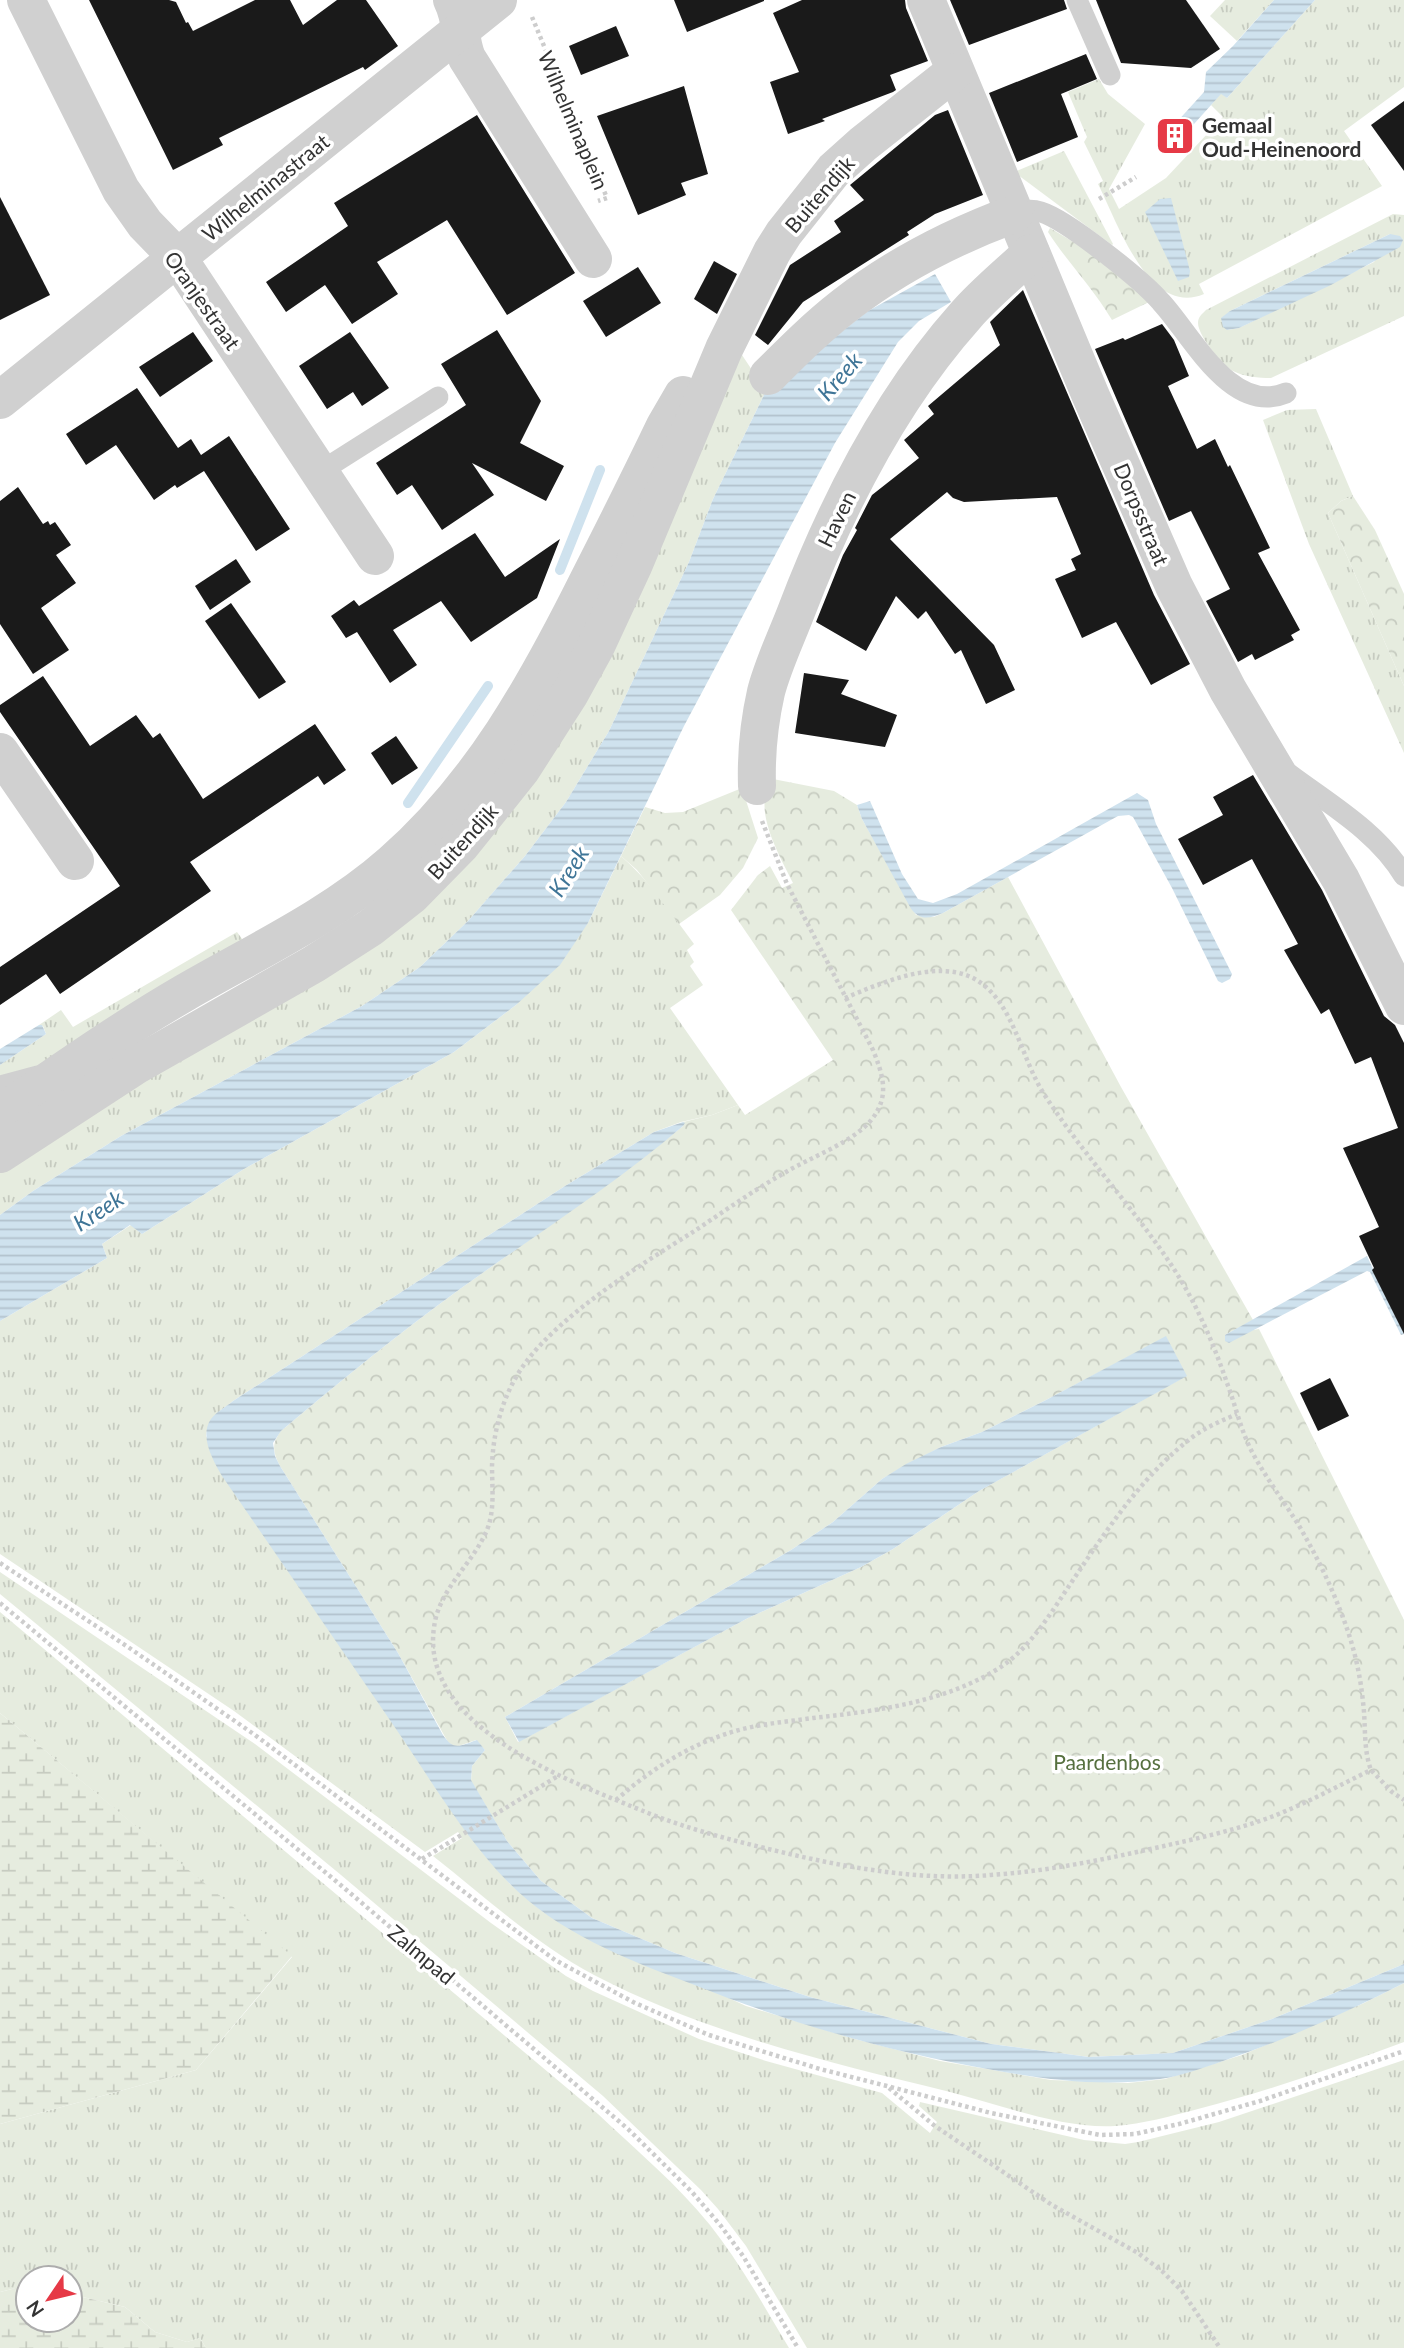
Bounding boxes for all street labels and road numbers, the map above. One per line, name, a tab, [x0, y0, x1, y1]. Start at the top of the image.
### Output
street label: Wilhelminaplein	[533, 47, 615, 193]
street label: Wilhelminastraat	[196, 128, 334, 246]
street label: Buitendijk	[779, 150, 859, 237]
street label: Oranjestraat	[160, 246, 246, 355]
street label: Dorpsstraat	[1109, 459, 1175, 569]
street label: Haven	[812, 487, 860, 551]
street label: Buitendijk	[422, 798, 503, 884]
street label: Zalmpad	[384, 1919, 460, 1989]

